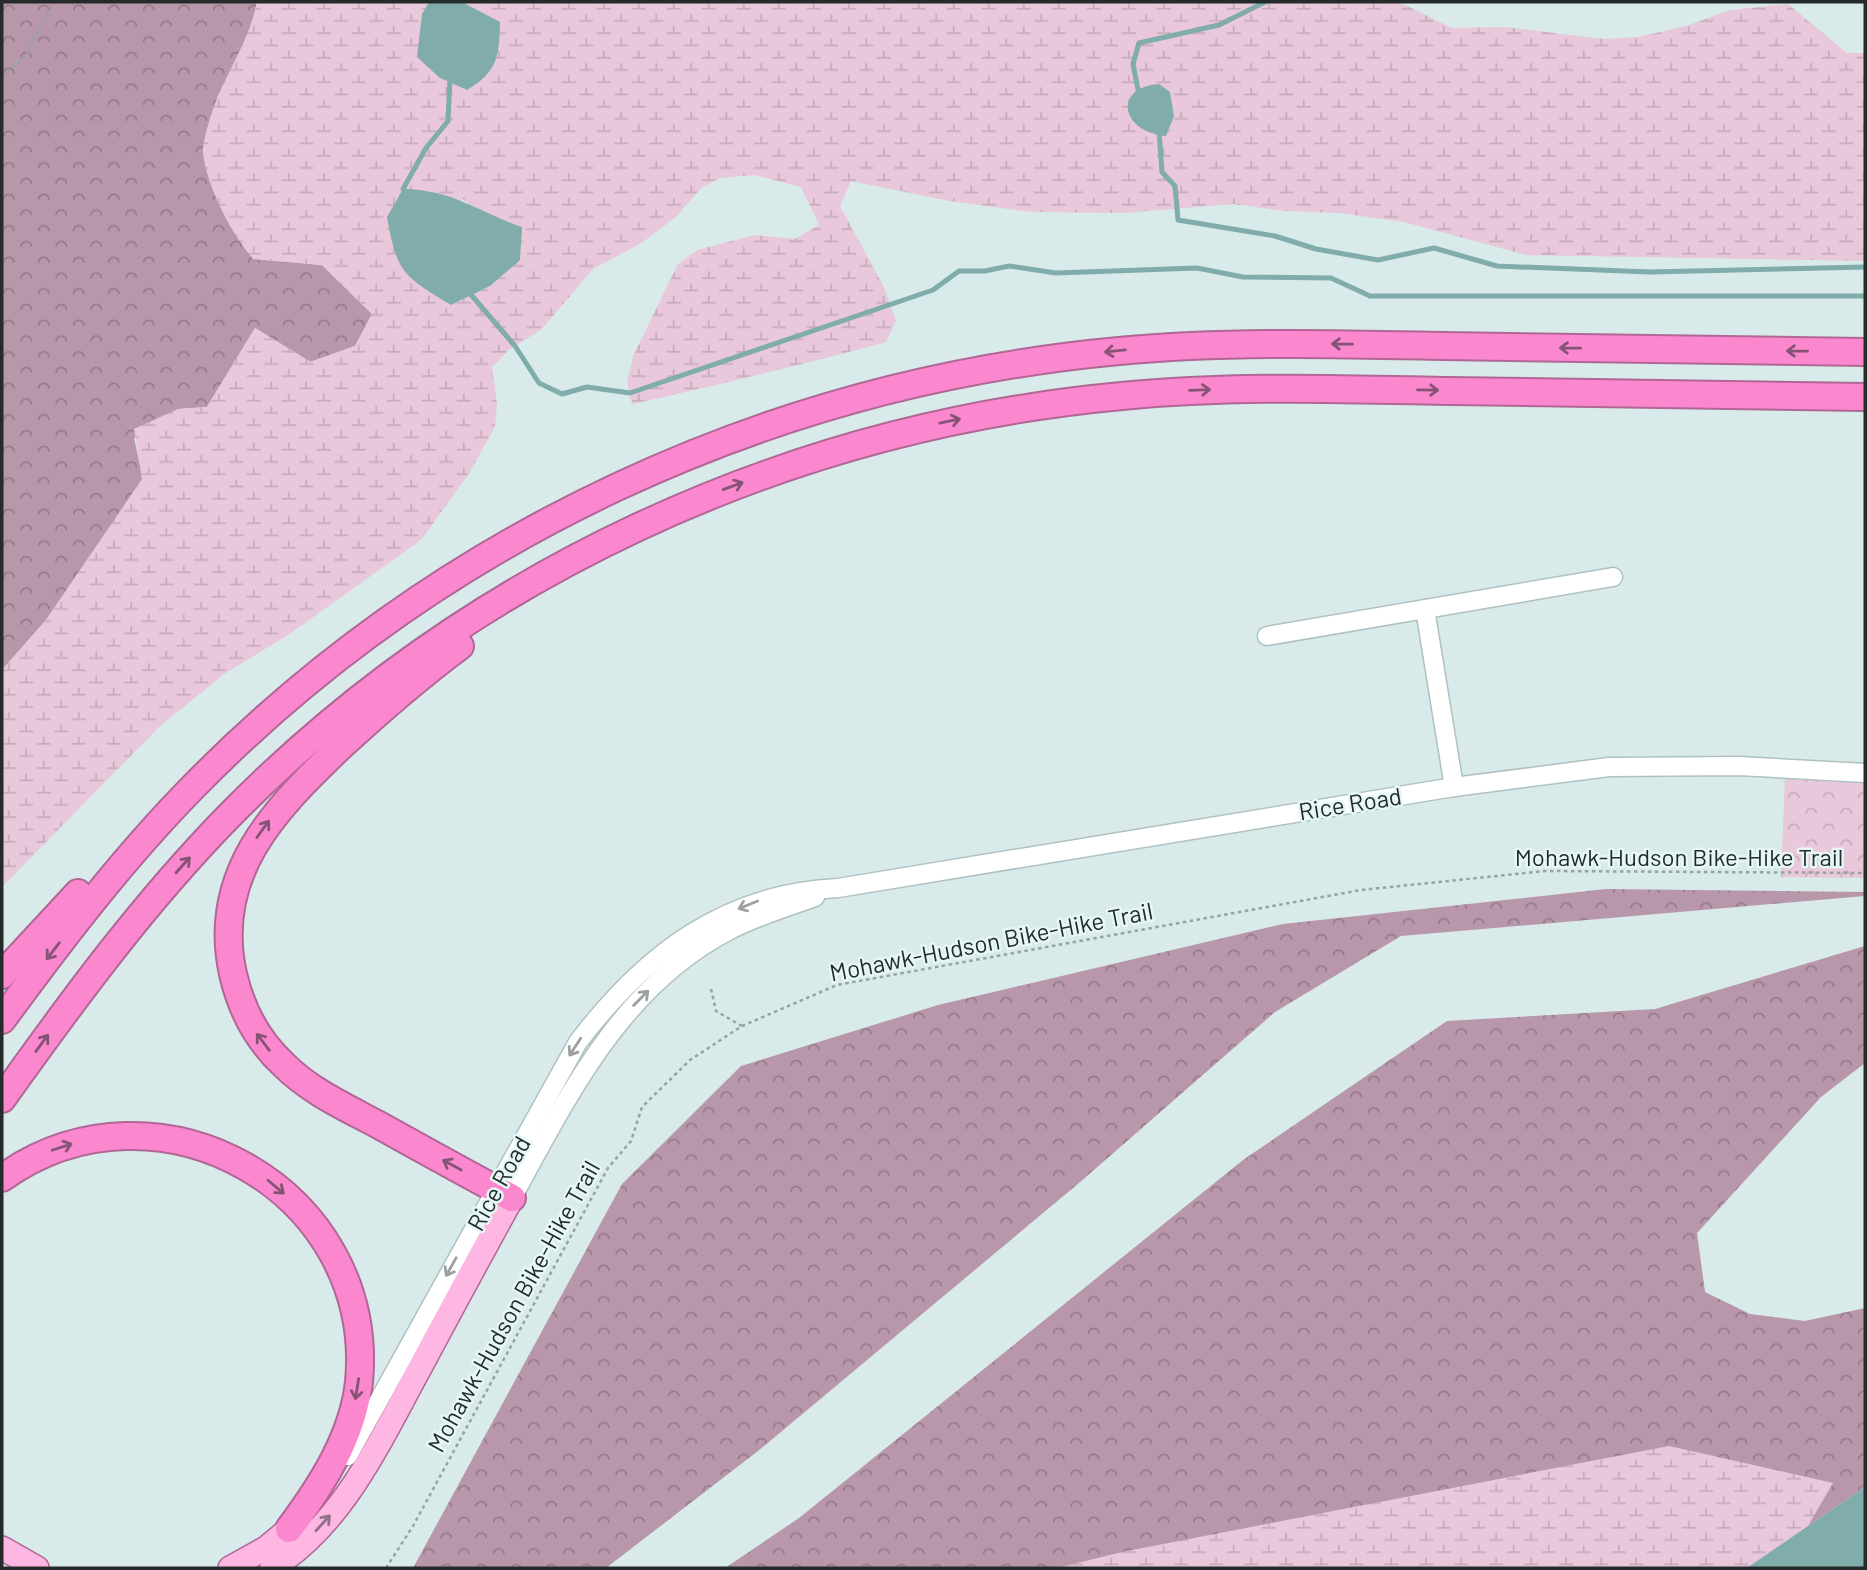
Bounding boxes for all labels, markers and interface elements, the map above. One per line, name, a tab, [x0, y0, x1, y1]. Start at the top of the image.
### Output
one-way arrow	[1331, 337, 1354, 351]
one-way arrow	[1558, 341, 1581, 354]
one-way arrow	[1786, 344, 1809, 358]
one-way arrow	[1104, 345, 1127, 358]
one-way arrow	[1188, 384, 1211, 397]
one-way arrow	[1416, 384, 1439, 397]
one-way arrow	[938, 414, 961, 428]
one-way arrow	[721, 479, 743, 492]
street label: Rice Road	[1296, 781, 1404, 825]
one-way arrow	[256, 820, 271, 839]
street label: Mohawk-Hudson Bike-Hike Trail	[1515, 842, 1843, 871]
one-way arrow	[175, 856, 191, 874]
street label: Mohawk-Hudson Bike-Hike Trail	[827, 895, 1155, 987]
one-way arrow	[737, 899, 759, 912]
one-way arrow	[45, 941, 60, 960]
one-way arrow	[632, 989, 649, 1006]
one-way arrow	[256, 1033, 271, 1051]
one-way arrow	[34, 1034, 49, 1053]
one-way arrow	[567, 1037, 581, 1057]
street label: Rice Road	[460, 1131, 536, 1235]
one-way arrow	[51, 1140, 73, 1152]
street label: Mohawk-Hudson Bike-Hike Trail	[421, 1155, 605, 1457]
one-way arrow	[442, 1158, 463, 1171]
one-way arrow	[267, 1179, 285, 1195]
one-way arrow	[444, 1256, 458, 1277]
one-way arrow	[350, 1377, 363, 1399]
one-way arrow	[315, 1514, 331, 1532]

